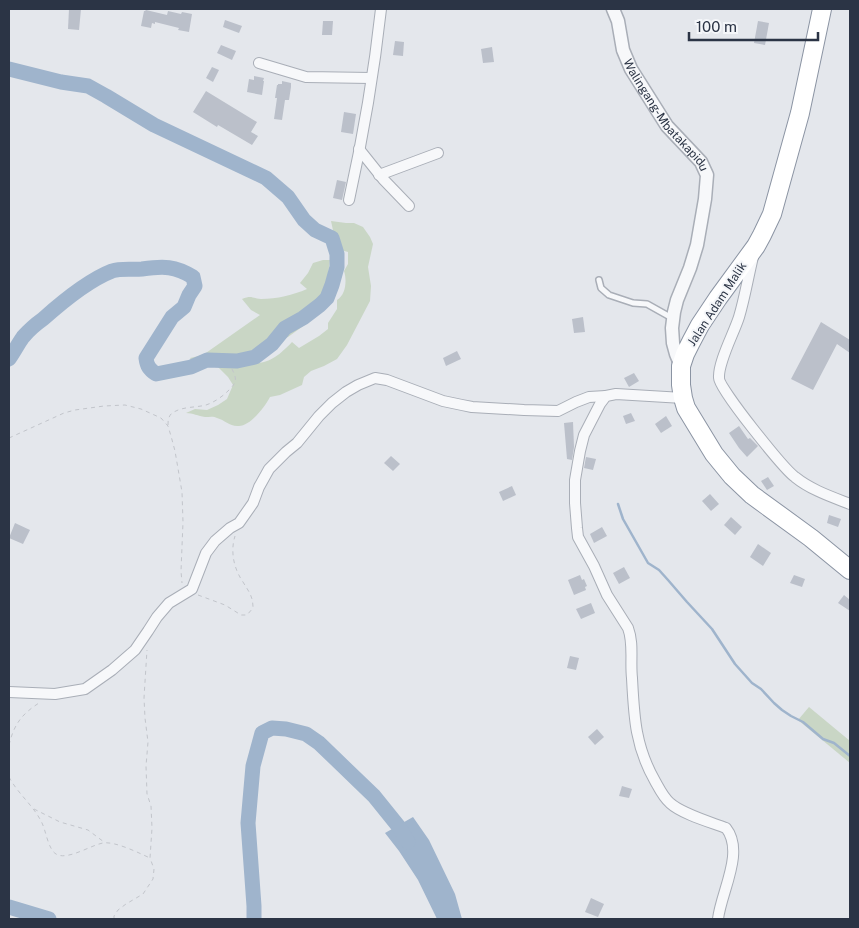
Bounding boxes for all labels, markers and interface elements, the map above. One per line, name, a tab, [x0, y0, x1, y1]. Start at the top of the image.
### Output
scale bar	[689, 10, 818, 42]
text: 100 m	[696, 18, 737, 35]
street label: Walingang-Mbatakapidu	[621, 57, 711, 173]
street label: Jalan Adam Malik	[685, 259, 750, 349]

